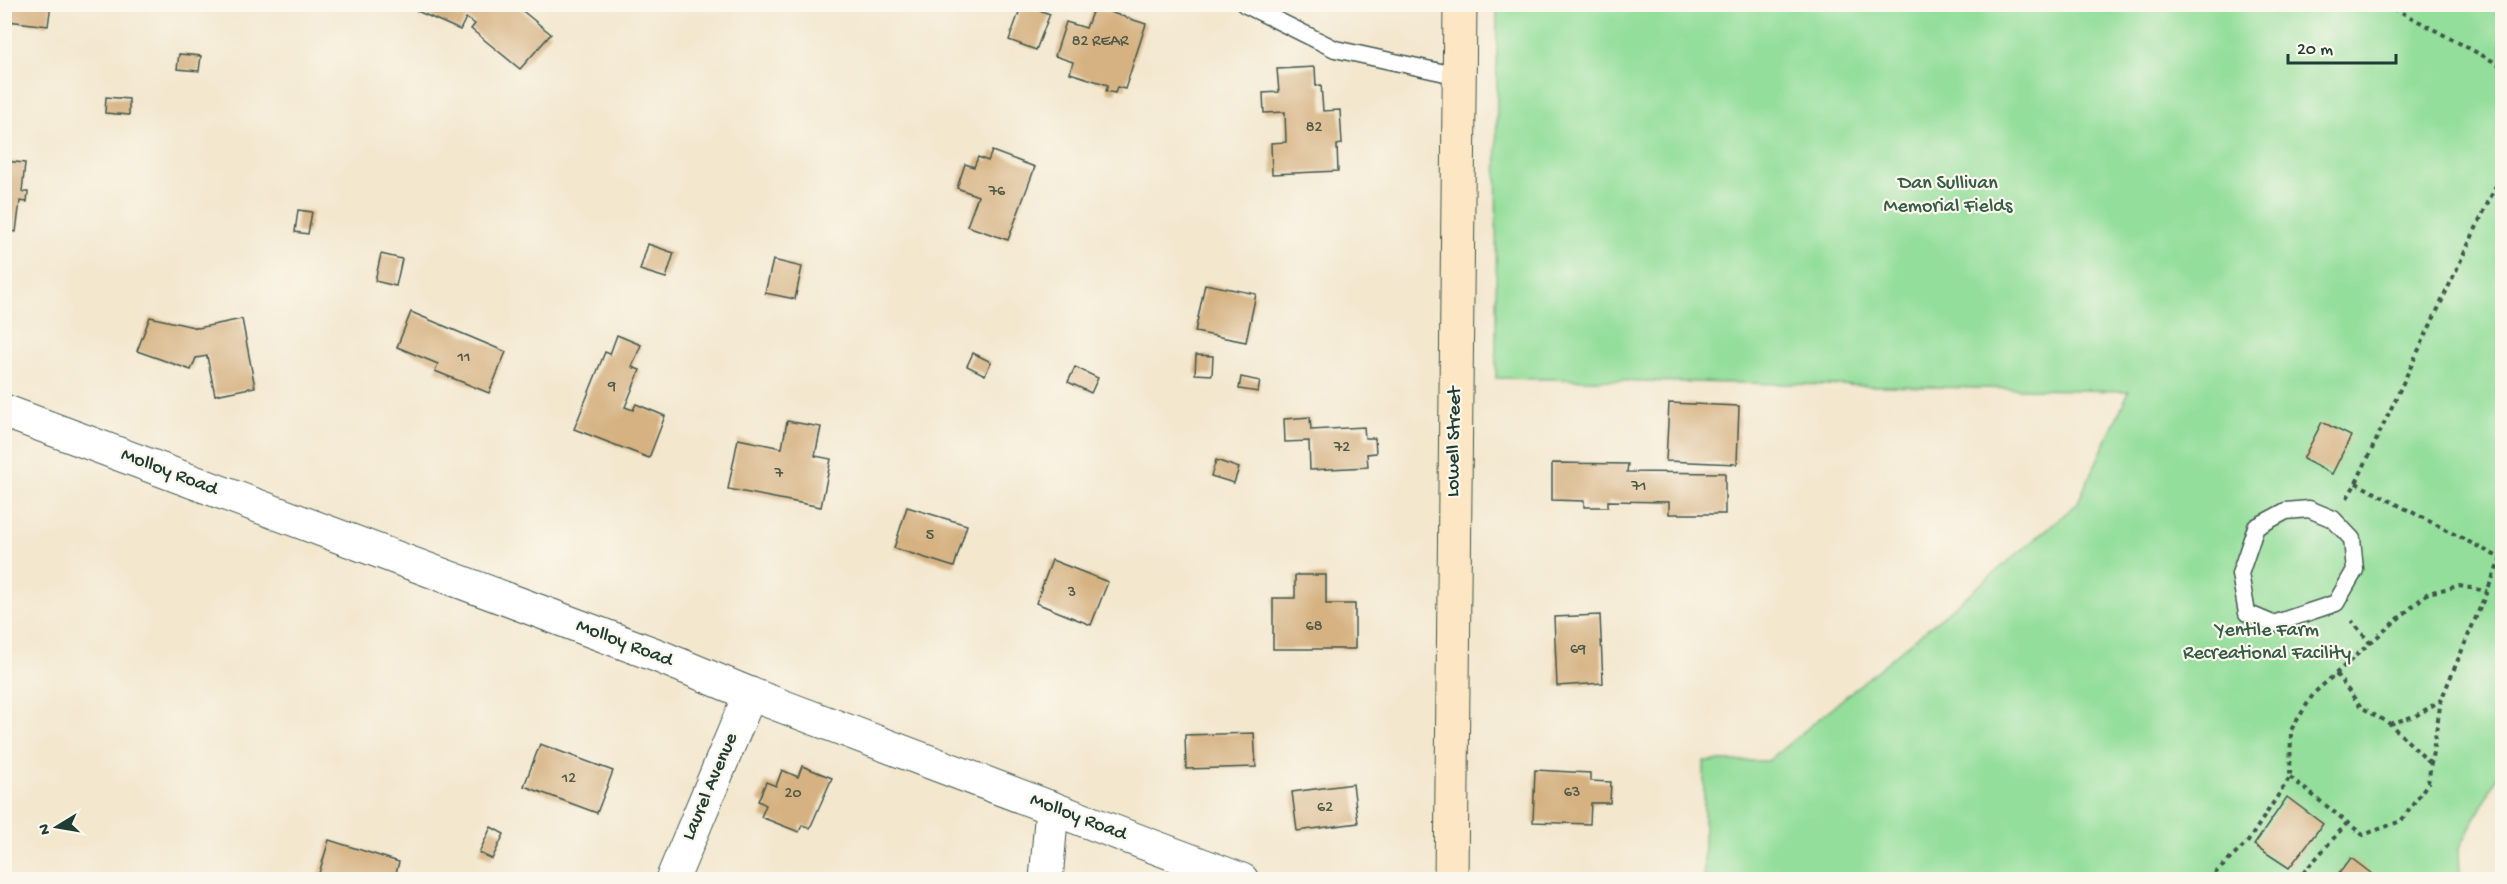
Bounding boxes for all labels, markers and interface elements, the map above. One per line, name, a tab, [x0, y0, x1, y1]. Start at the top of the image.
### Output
scale bar	[2288, 27, 2396, 65]
house number: 82 REAR	[1072, 33, 1129, 52]
text: 20 m	[2297, 40, 2333, 61]
house number: 82	[1306, 119, 1322, 138]
park label: Dan Sullivan Memorial Fields	[1884, 173, 2013, 219]
house number: 76	[988, 183, 1006, 202]
house number: 11	[457, 349, 470, 368]
house number: 9	[607, 378, 616, 397]
street label: Lowell Street	[1443, 385, 1467, 497]
house number: 72	[1333, 439, 1350, 458]
street label: Molloy Road	[117, 444, 223, 503]
house number: 7	[774, 465, 784, 484]
house number: 71	[1631, 478, 1646, 497]
house number: 5	[926, 527, 934, 546]
house number: 3	[1067, 584, 1076, 603]
street label: Molloy Road	[572, 615, 678, 674]
house number: 68	[1306, 618, 1323, 637]
park label: Yentile Farm Recreational Facility	[2183, 620, 2351, 666]
house number: 69	[1570, 641, 1586, 660]
street label: Laurel Avenue	[678, 729, 744, 844]
house number: 12	[561, 770, 576, 789]
house number: 63	[1564, 784, 1580, 803]
house number: 20	[785, 785, 801, 804]
street label: Molloy Road	[1026, 789, 1132, 848]
north arrow	[27, 797, 87, 857]
house number: 62	[1317, 799, 1333, 818]
text: N	[35, 822, 56, 836]

